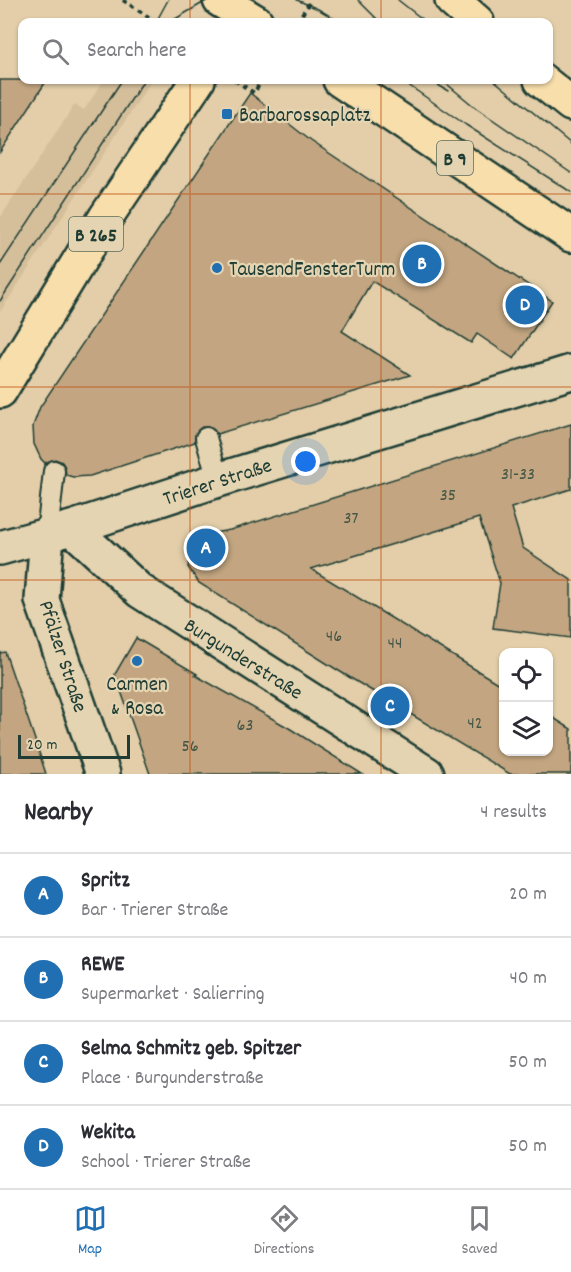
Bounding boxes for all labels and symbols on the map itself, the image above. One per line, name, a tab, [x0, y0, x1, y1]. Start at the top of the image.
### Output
place label: Barbarossaplatz	[239, 102, 370, 132]
marker: Barbarossaplatz	[220, 107, 234, 121]
road number: B 9	[437, 141, 473, 175]
road number: B 265	[69, 217, 123, 251]
pin: B	[402, 242, 442, 286]
place label: TausendFensterTurm	[229, 256, 396, 286]
marker: TausendFensterTurm	[210, 261, 224, 275]
pin: D	[506, 282, 544, 328]
your location	[291, 447, 320, 476]
street label: Trierer Straße	[160, 452, 276, 516]
house number: 31-33	[501, 463, 535, 488]
house number: 35	[440, 484, 456, 509]
house number: 37	[344, 507, 359, 532]
pin: A	[186, 526, 226, 570]
street label: Pfälzer Straße	[29, 597, 93, 717]
street label: Burgunderstraße	[177, 612, 308, 709]
house number: 46	[326, 625, 342, 650]
house number: 44	[388, 632, 402, 657]
marker: Carmen & Rosa	[130, 654, 144, 668]
place label: Carmen & Rosa	[106, 671, 168, 725]
pin: C	[370, 684, 410, 728]
house number: 42	[467, 712, 483, 737]
house number: 63	[237, 714, 253, 739]
scale bar	[18, 732, 130, 760]
house number: 56	[181, 735, 199, 760]

